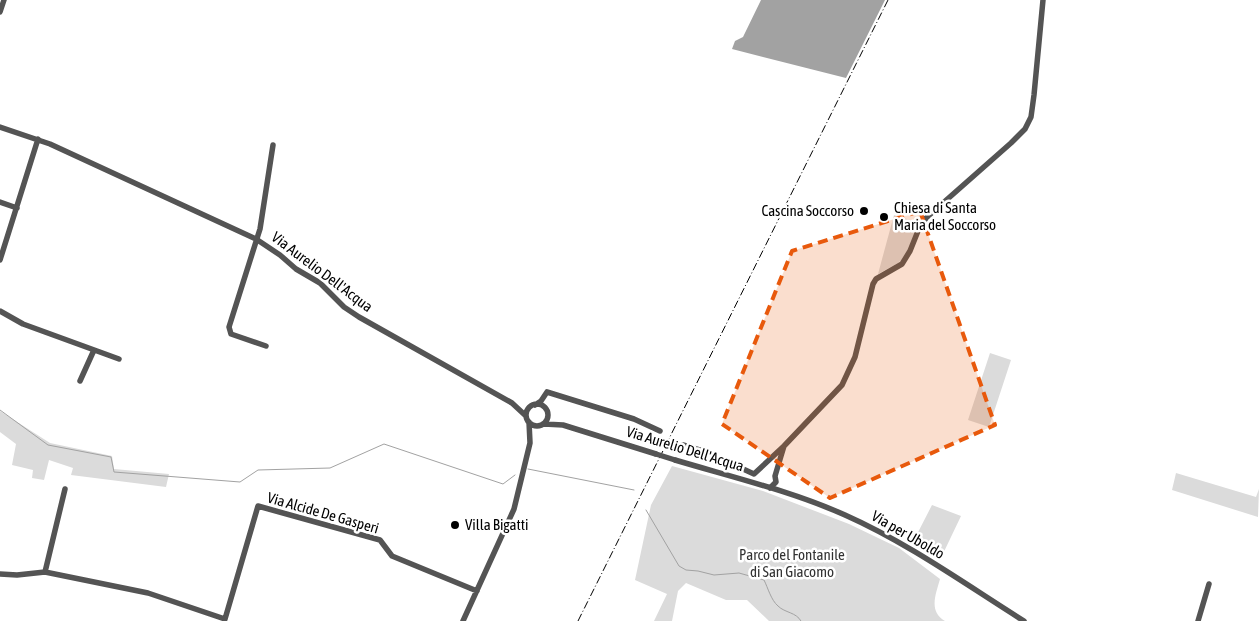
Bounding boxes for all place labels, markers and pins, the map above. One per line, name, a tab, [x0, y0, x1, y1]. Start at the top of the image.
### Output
place label: Chiesa di Santa Maria del Soccorso	[894, 199, 996, 233]
place label: Cascina Soccorso	[761, 202, 854, 219]
marker: Cascina Soccorso	[858, 205, 870, 217]
marker: Chiesa di Santa Maria del Soccorso	[878, 211, 890, 223]
place label: Villa Bigatti	[465, 516, 529, 533]
marker: Villa Bigatti	[449, 519, 461, 531]

